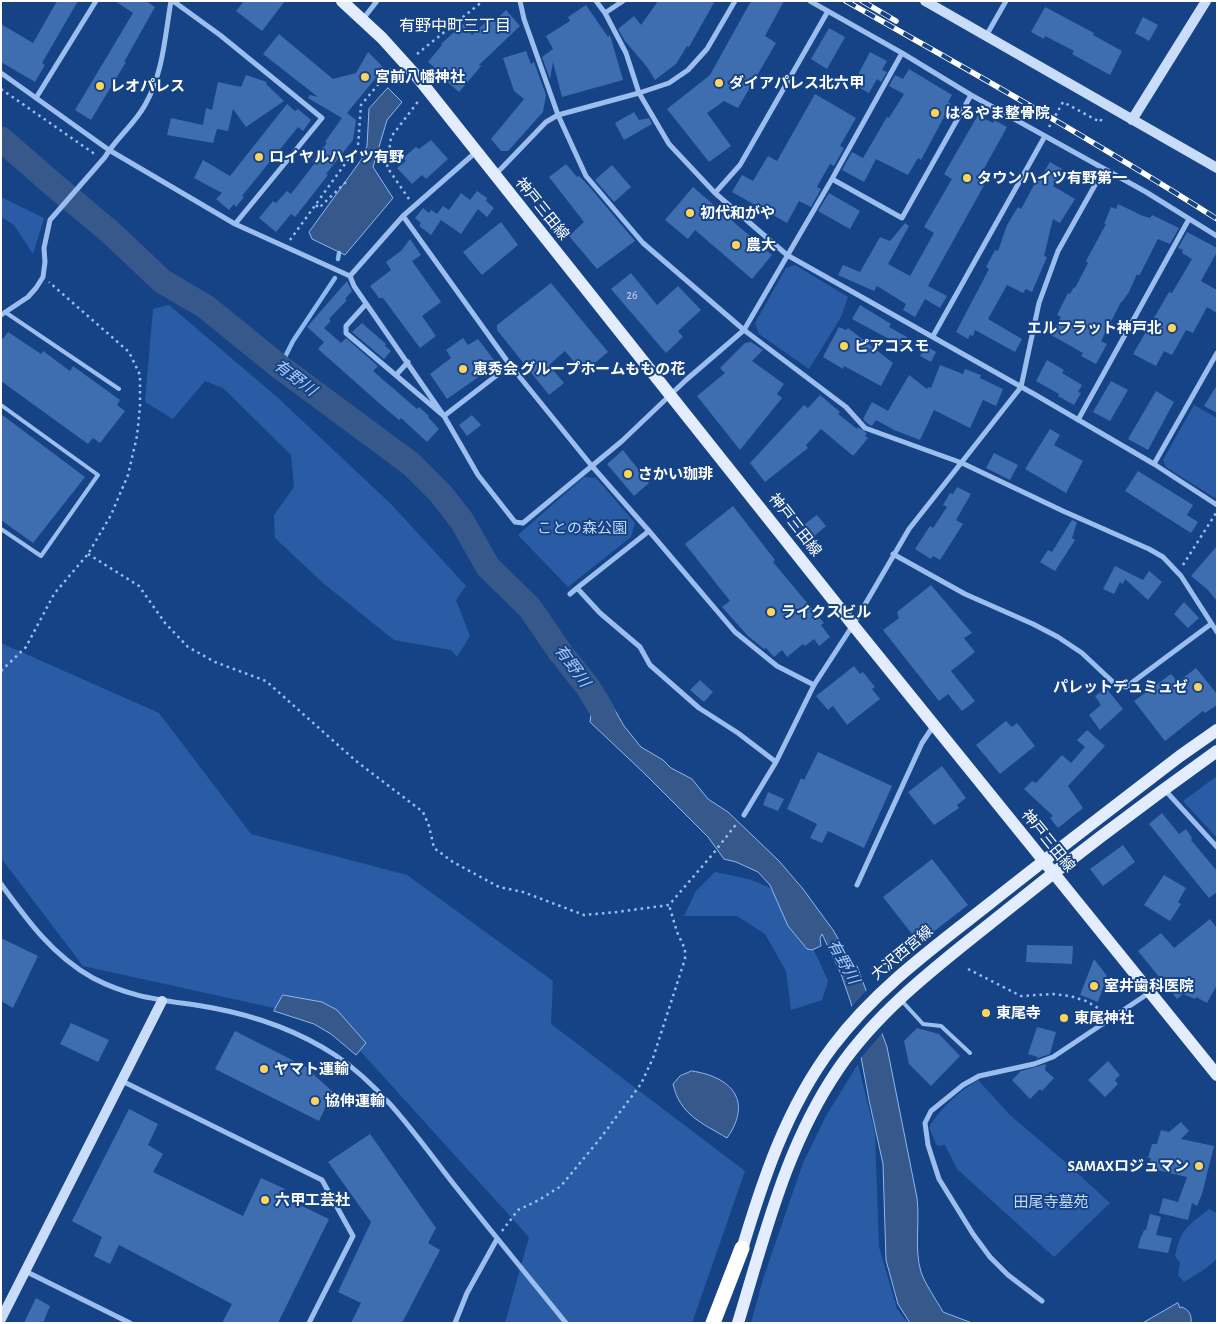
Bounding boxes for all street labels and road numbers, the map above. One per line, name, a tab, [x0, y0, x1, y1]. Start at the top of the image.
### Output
street label: 神戸三田線	[511, 174, 573, 244]
street label: 神戸三田線	[765, 490, 825, 560]
street label: 神戸三田線	[1017, 806, 1079, 876]
street label: 大沢西宮線	[867, 922, 937, 984]

